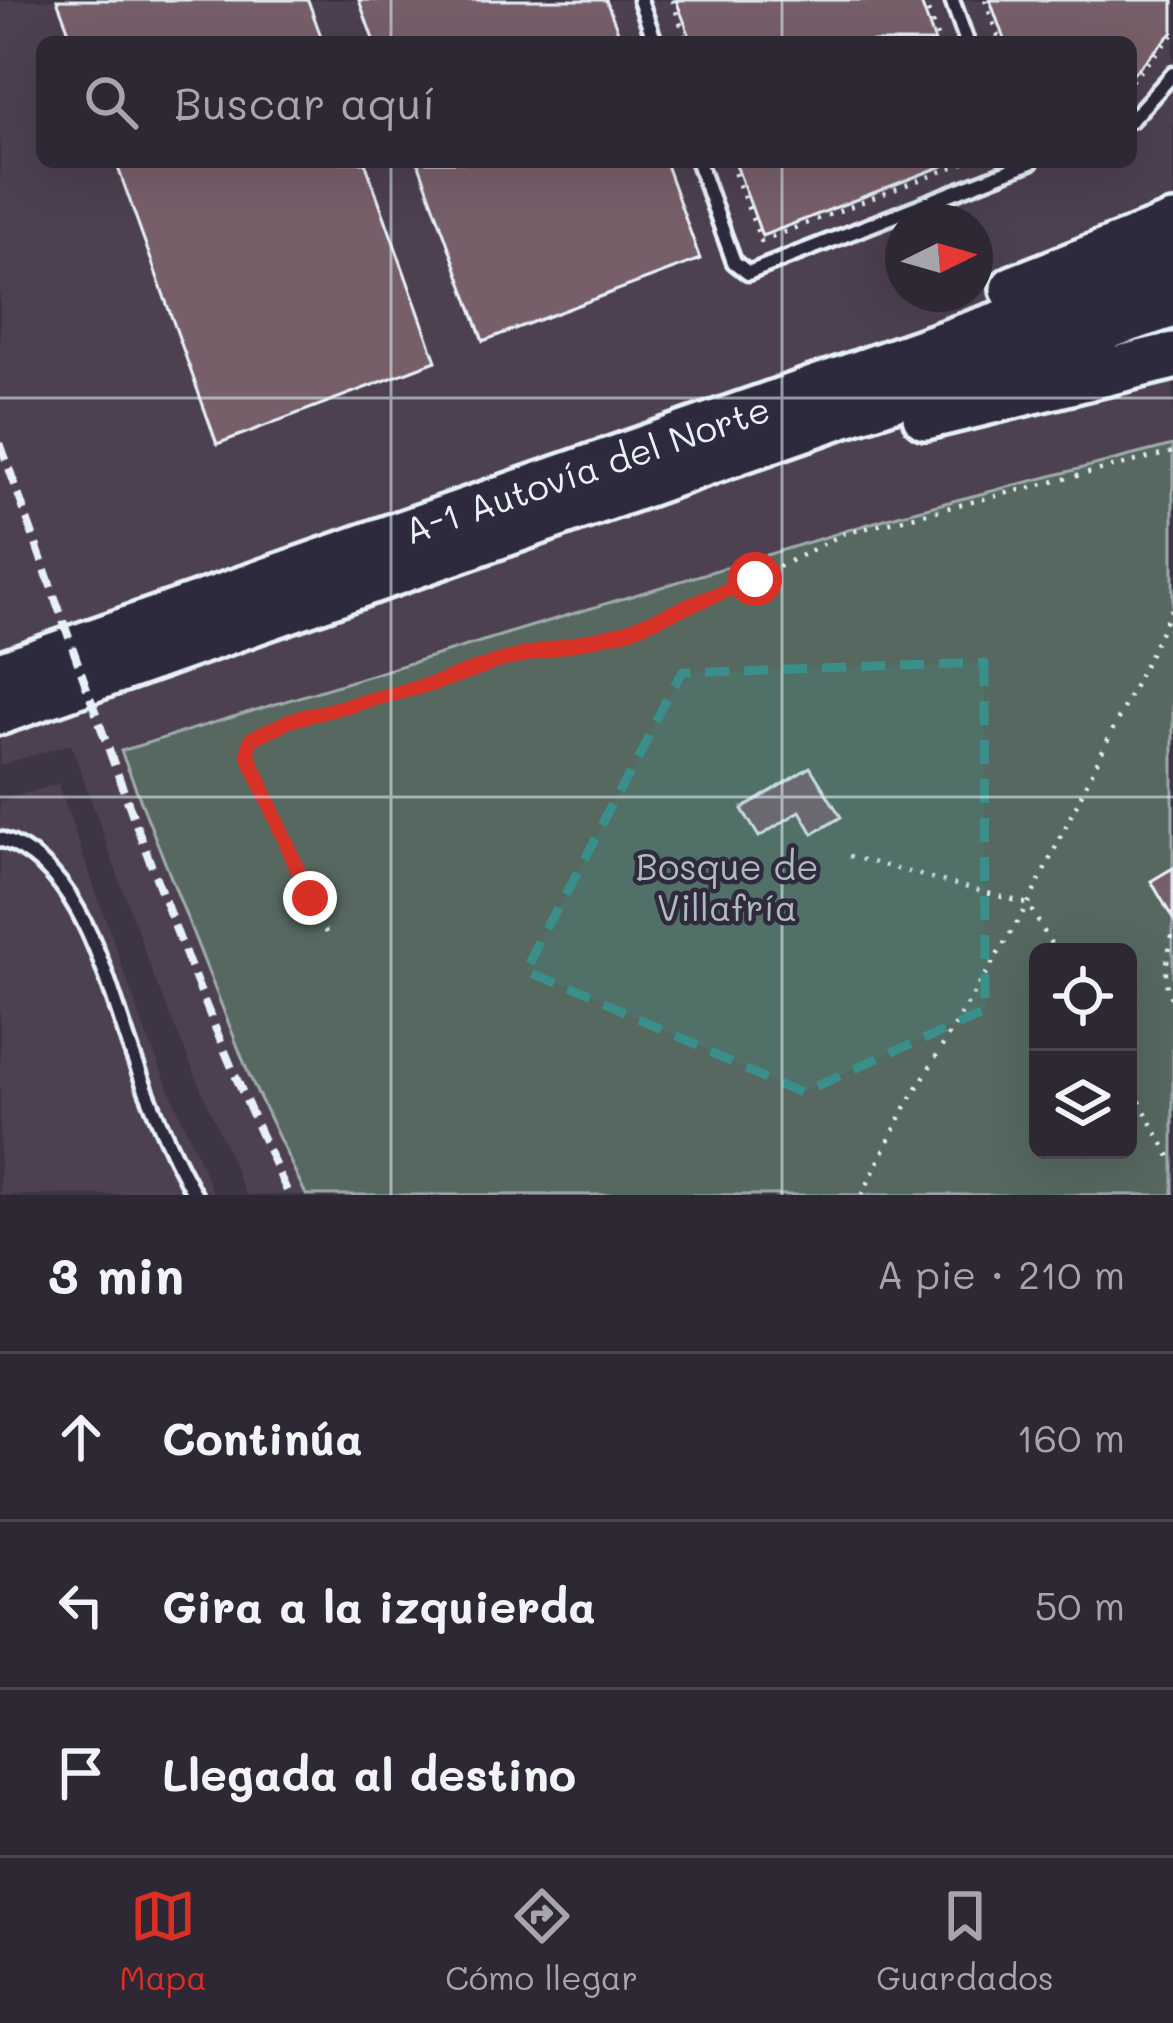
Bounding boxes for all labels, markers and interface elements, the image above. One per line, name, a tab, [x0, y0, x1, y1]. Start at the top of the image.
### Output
search box	[36, 36, 1137, 168]
icon: search	[78, 69, 144, 135]
text: Buscar aquí	[174, 73, 436, 131]
north arrow	[885, 204, 993, 312]
street label: A-1 Autovía del Norte	[398, 384, 776, 553]
route start	[728, 552, 782, 606]
park label: Bosque de Villafría	[636, 842, 818, 930]
route end	[283, 871, 337, 925]
map controls	[1029, 943, 1137, 1159]
button: locate	[1029, 943, 1137, 1051]
button: layers	[1029, 1051, 1137, 1159]
text: 3 min	[48, 1240, 184, 1307]
text: A pie · 210 m	[877, 1248, 1125, 1299]
icon: ahead	[48, 1404, 114, 1470]
text: Continúa	[162, 1408, 363, 1466]
text: 160 m	[1016, 1411, 1125, 1462]
icon: left	[48, 1572, 114, 1638]
text: Gira a la izquierda	[162, 1576, 596, 1634]
text: 50 m	[1035, 1579, 1125, 1630]
icon: arrive	[48, 1740, 114, 1806]
text: Llegada al destino	[162, 1744, 576, 1802]
tab: Mapa	[119, 1883, 207, 1998]
tab: Cómo llegar	[445, 1883, 638, 1998]
tab: Guardados	[876, 1883, 1054, 1998]

